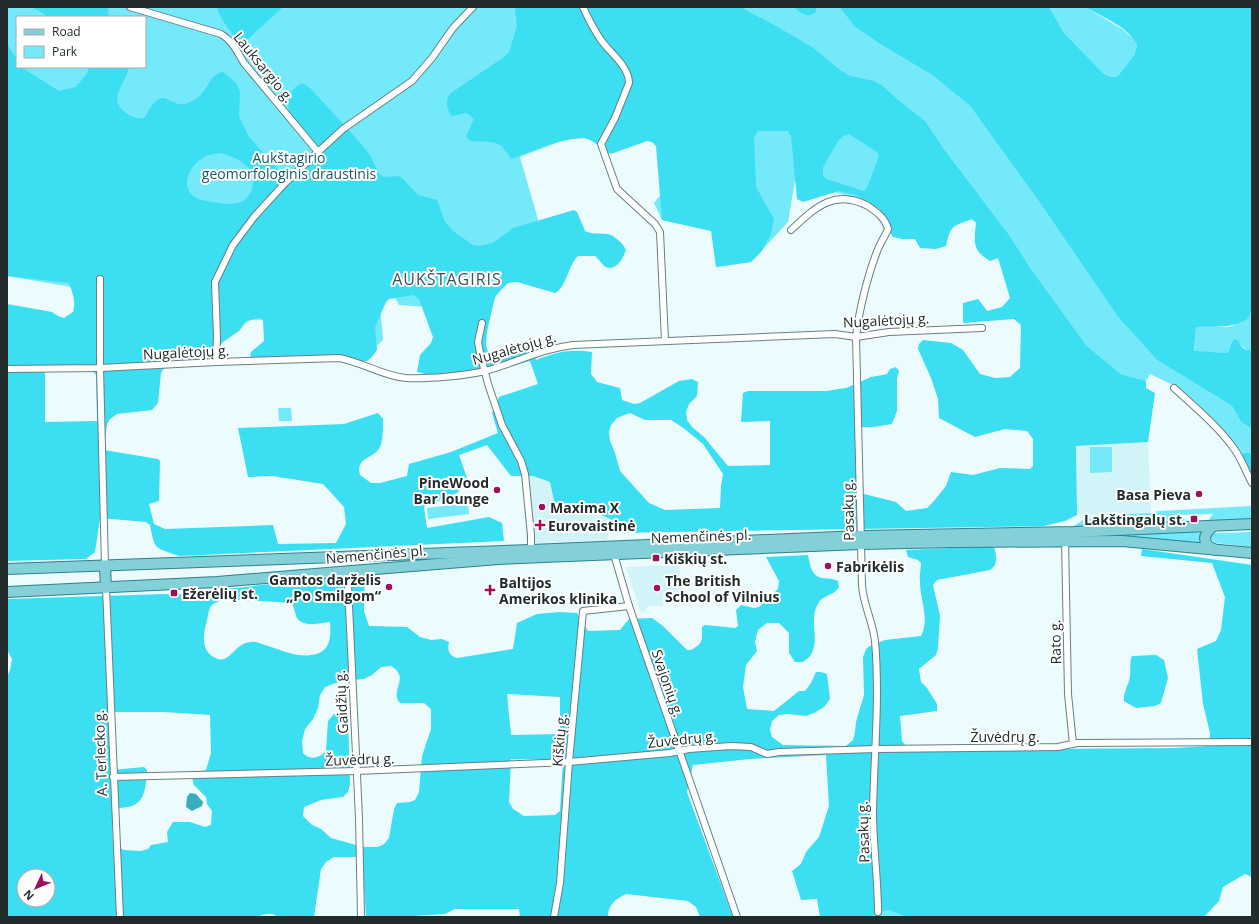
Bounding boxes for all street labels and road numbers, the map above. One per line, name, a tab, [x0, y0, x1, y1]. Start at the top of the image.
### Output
street label: Lauksargio g.	[230, 28, 298, 106]
street label: Nugalėtojų g.	[842, 308, 930, 332]
street label: Nugalėtojų g.	[470, 327, 558, 369]
street label: Nugalėtojų g.	[142, 340, 230, 364]
street label: Pasakų g.	[838, 479, 858, 541]
street label: Nemenčinės pl.	[650, 525, 752, 547]
street label: Nemenčinės pl.	[325, 540, 427, 568]
street label: Rato g.	[1045, 619, 1065, 665]
street label: Svajonių g.	[648, 647, 688, 719]
street label: Gaidžių g.	[330, 670, 352, 734]
street label: A. Terlecko g.	[89, 710, 111, 796]
street label: Kiškių g.	[547, 713, 571, 767]
street label: Žuvėdrų g.	[647, 726, 717, 752]
street label: Žuvėdrų g.	[970, 727, 1040, 746]
street label: Žuvėdrų g.	[325, 748, 395, 770]
street label: Pasakų g.	[852, 801, 874, 863]

